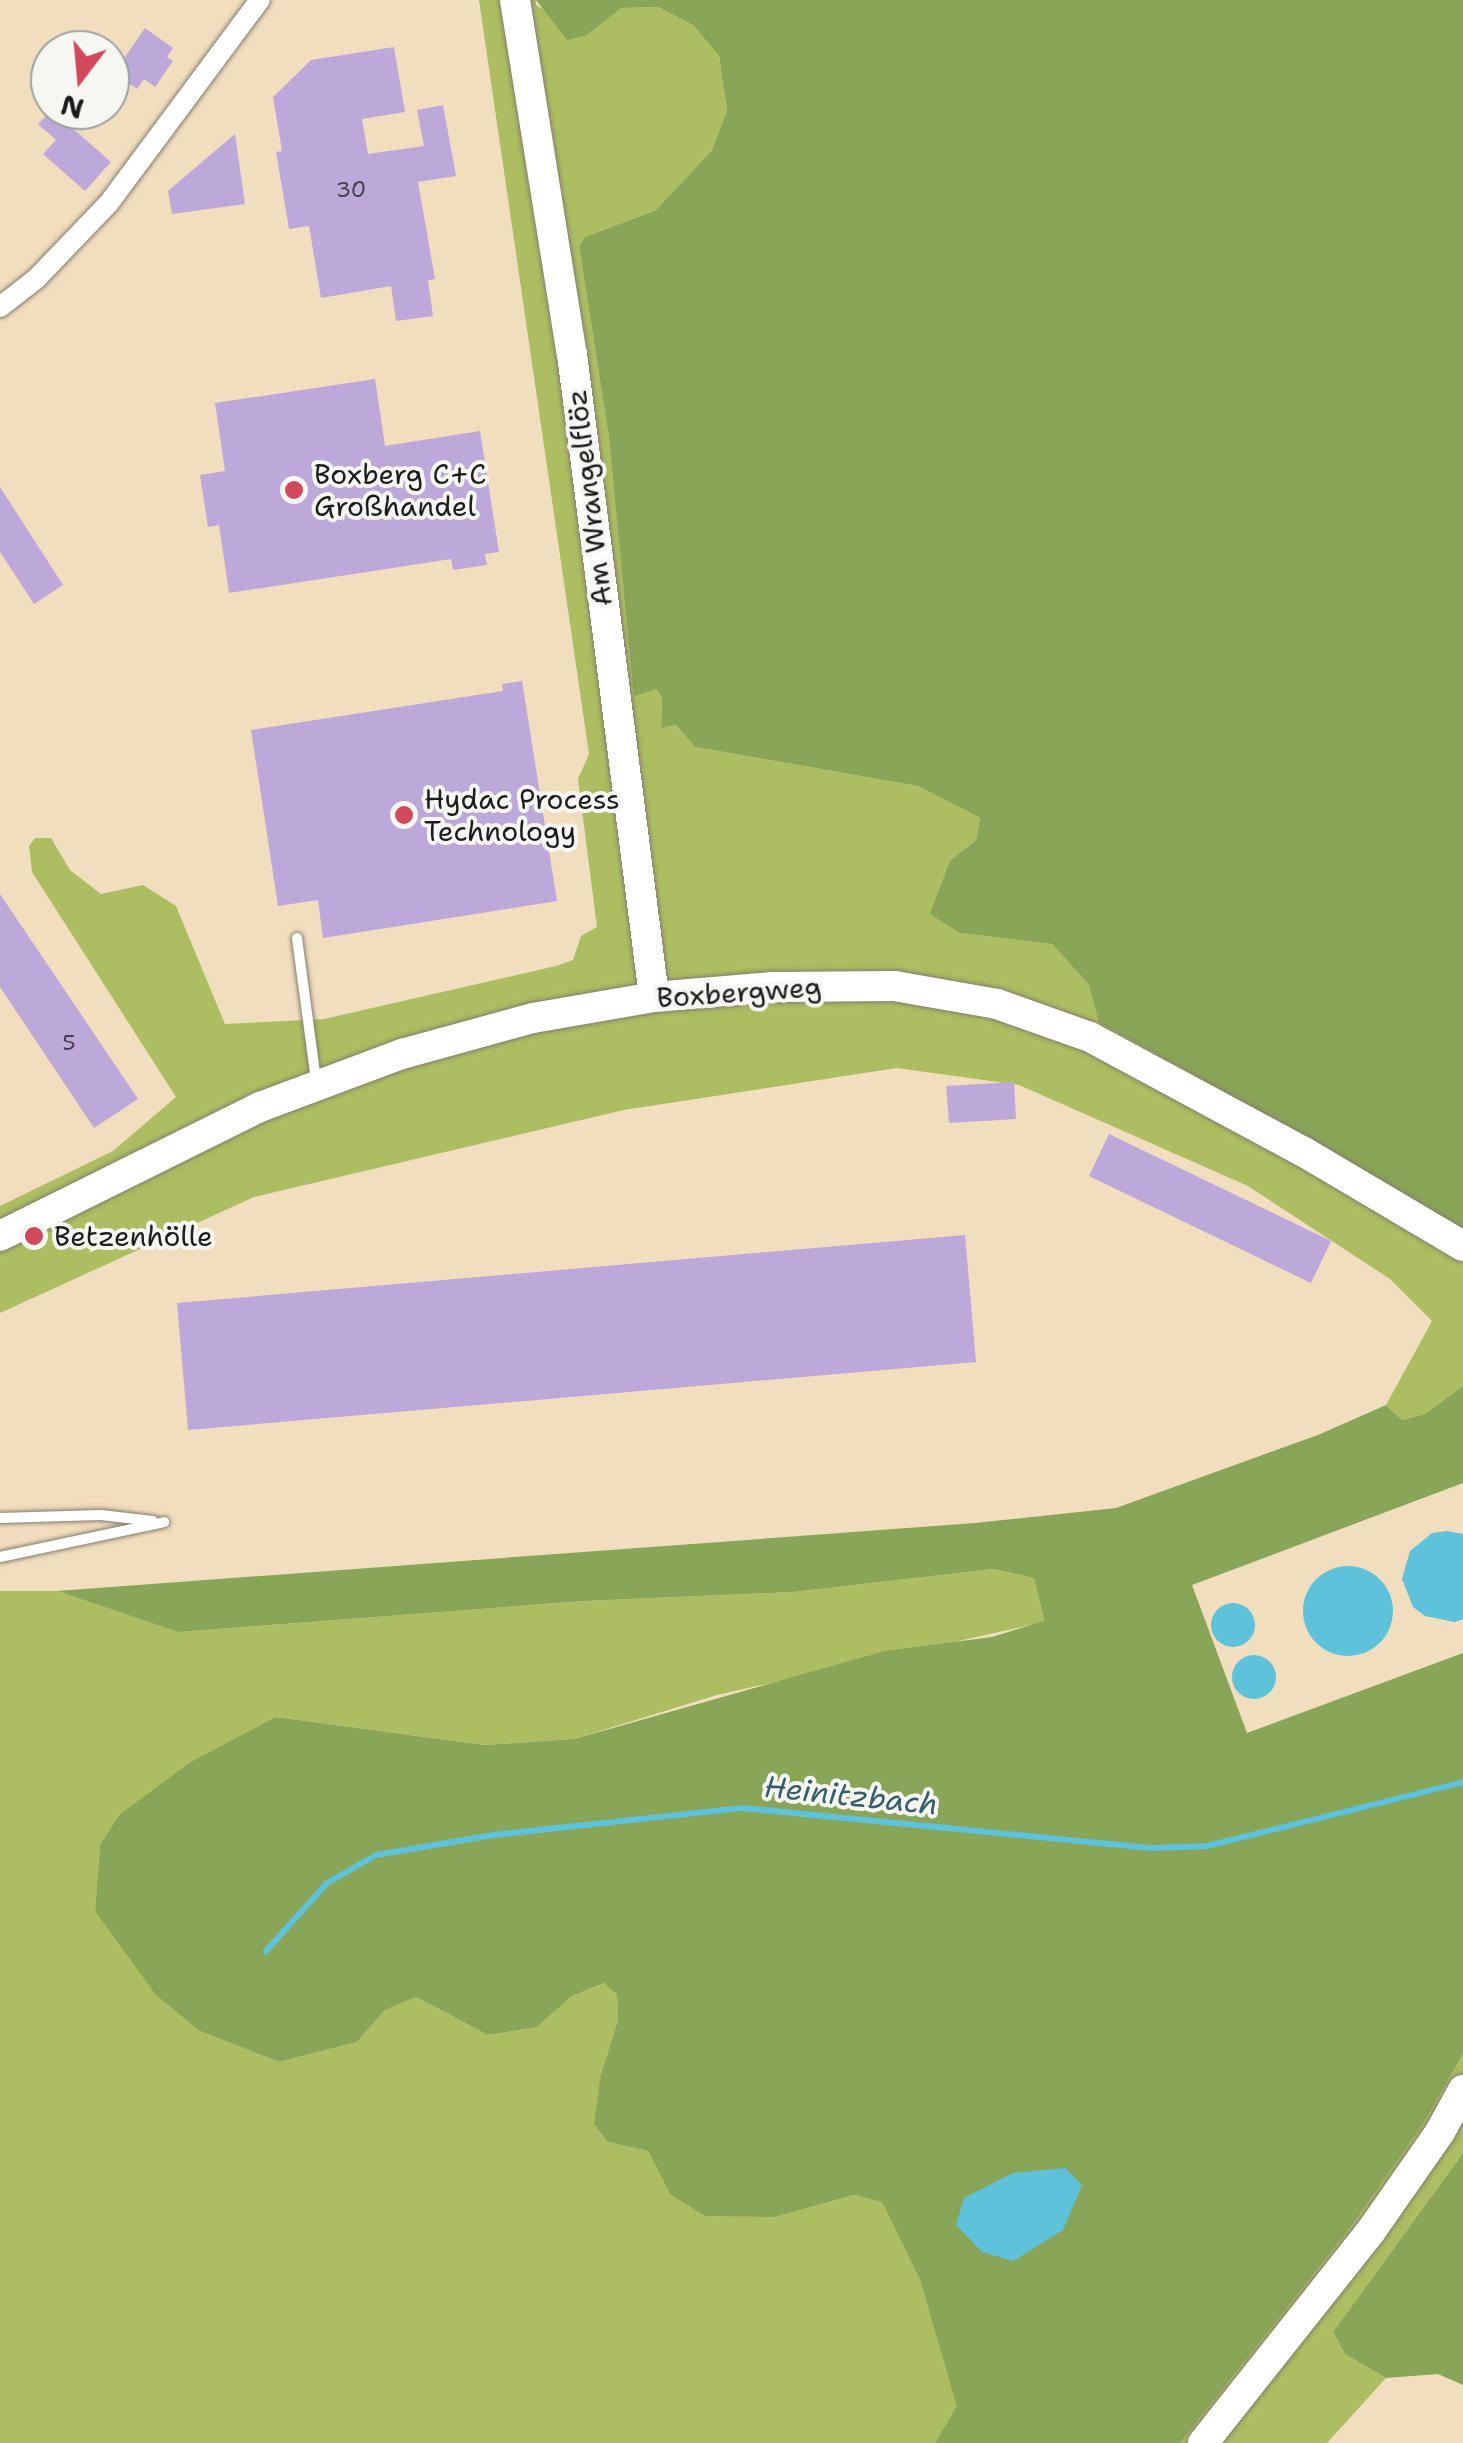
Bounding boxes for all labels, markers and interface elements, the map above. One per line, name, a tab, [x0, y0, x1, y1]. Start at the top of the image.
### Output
north arrow	[30, 30, 130, 130]
text: N	[56, 86, 88, 128]
house number: 30	[336, 177, 366, 203]
street label: Am Wrangelflöz	[559, 388, 619, 608]
place label: Boxberg C+C Großhandel	[314, 457, 486, 523]
marker: Boxberg C+C Großhandel	[283, 479, 305, 501]
place label: Hydac Process Technology	[424, 782, 620, 848]
marker: Hydac Process Technology	[393, 804, 415, 826]
street label: Boxbergweg	[655, 969, 823, 1015]
house number: 5	[62, 1030, 76, 1056]
place label: Betzenhölle	[54, 1219, 213, 1253]
marker: Betzenhölle	[23, 1225, 45, 1247]
water label: Heinitzbach	[762, 1769, 940, 1823]

